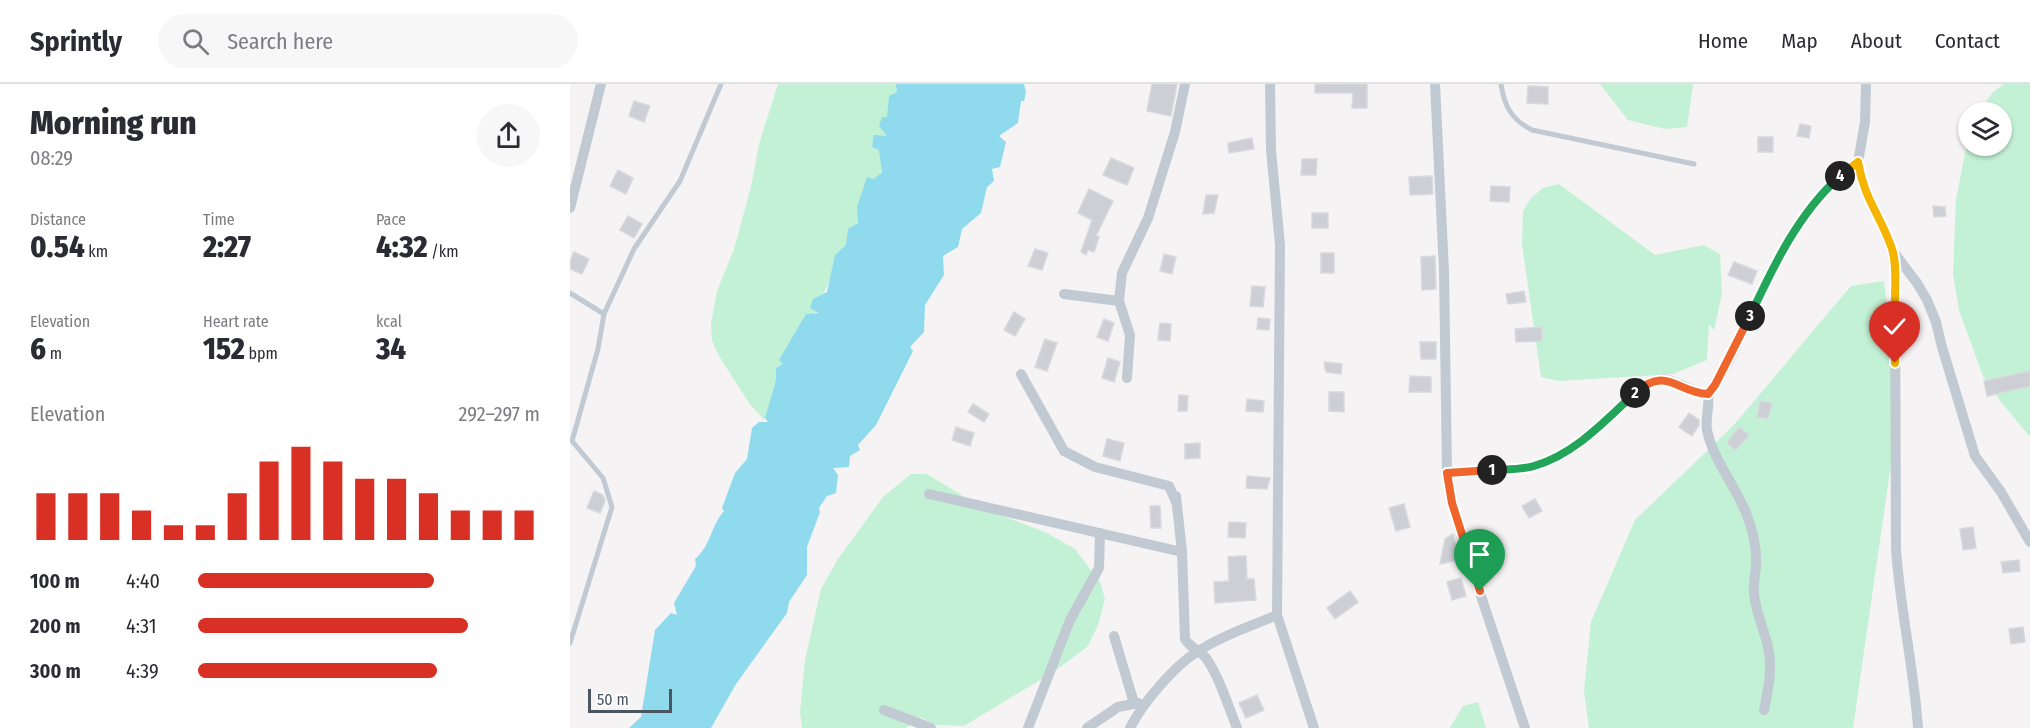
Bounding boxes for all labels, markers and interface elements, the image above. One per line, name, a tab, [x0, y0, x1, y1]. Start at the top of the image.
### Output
search box	[158, 14, 578, 68]
text: Sprintly	[30, 25, 122, 58]
icon: search	[179, 25, 212, 58]
text: Search here	[227, 28, 333, 55]
text: Home	[1698, 28, 1748, 54]
text: Map	[1781, 28, 1818, 54]
text: About	[1851, 28, 1902, 54]
text: Contact	[1935, 28, 2000, 54]
map controls	[1958, 102, 2012, 156]
button: layers	[1958, 102, 2012, 156]
text: Morning run	[30, 103, 197, 143]
button: share	[477, 104, 540, 167]
text: 08:29	[30, 146, 73, 170]
pin: 4	[1825, 161, 1855, 191]
text: 4	[1836, 166, 1844, 185]
text: Distance	[30, 210, 86, 229]
text: Time	[203, 210, 235, 229]
text: Pace	[376, 210, 406, 229]
text: 0.54	[30, 229, 85, 265]
text: 2:27	[203, 229, 251, 265]
text: 4:32	[376, 229, 427, 265]
text: km	[85, 242, 108, 261]
text: /km	[427, 242, 459, 261]
pin: 3	[1735, 301, 1765, 331]
pin	[1869, 301, 1920, 363]
text: 3	[1746, 306, 1754, 325]
icon: check	[1878, 310, 1911, 343]
text: Elevation	[30, 312, 90, 331]
text: Heart rate	[203, 312, 269, 331]
text: kcal	[376, 312, 402, 331]
text: 6	[30, 331, 46, 367]
text: 152	[203, 331, 245, 367]
text: 34	[376, 331, 406, 367]
text: m	[46, 344, 62, 363]
text: bpm	[245, 344, 278, 363]
pin: 2	[1620, 378, 1650, 408]
text: 2	[1631, 383, 1639, 402]
text: Elevation	[30, 402, 105, 426]
text: 292–297 m	[459, 402, 540, 426]
pin: 1	[1477, 455, 1507, 485]
text: 1	[1489, 460, 1495, 479]
pin	[1454, 529, 1505, 591]
icon: arrive	[1463, 538, 1496, 571]
text: 100 m	[30, 569, 80, 593]
text: 4:40	[126, 569, 160, 593]
text: 200 m	[30, 614, 81, 638]
text: 4:31	[126, 614, 156, 638]
text: 300 m	[30, 659, 81, 683]
text: 4:39	[126, 659, 159, 683]
scale bar	[588, 686, 672, 714]
text: 50 m	[597, 690, 629, 709]

